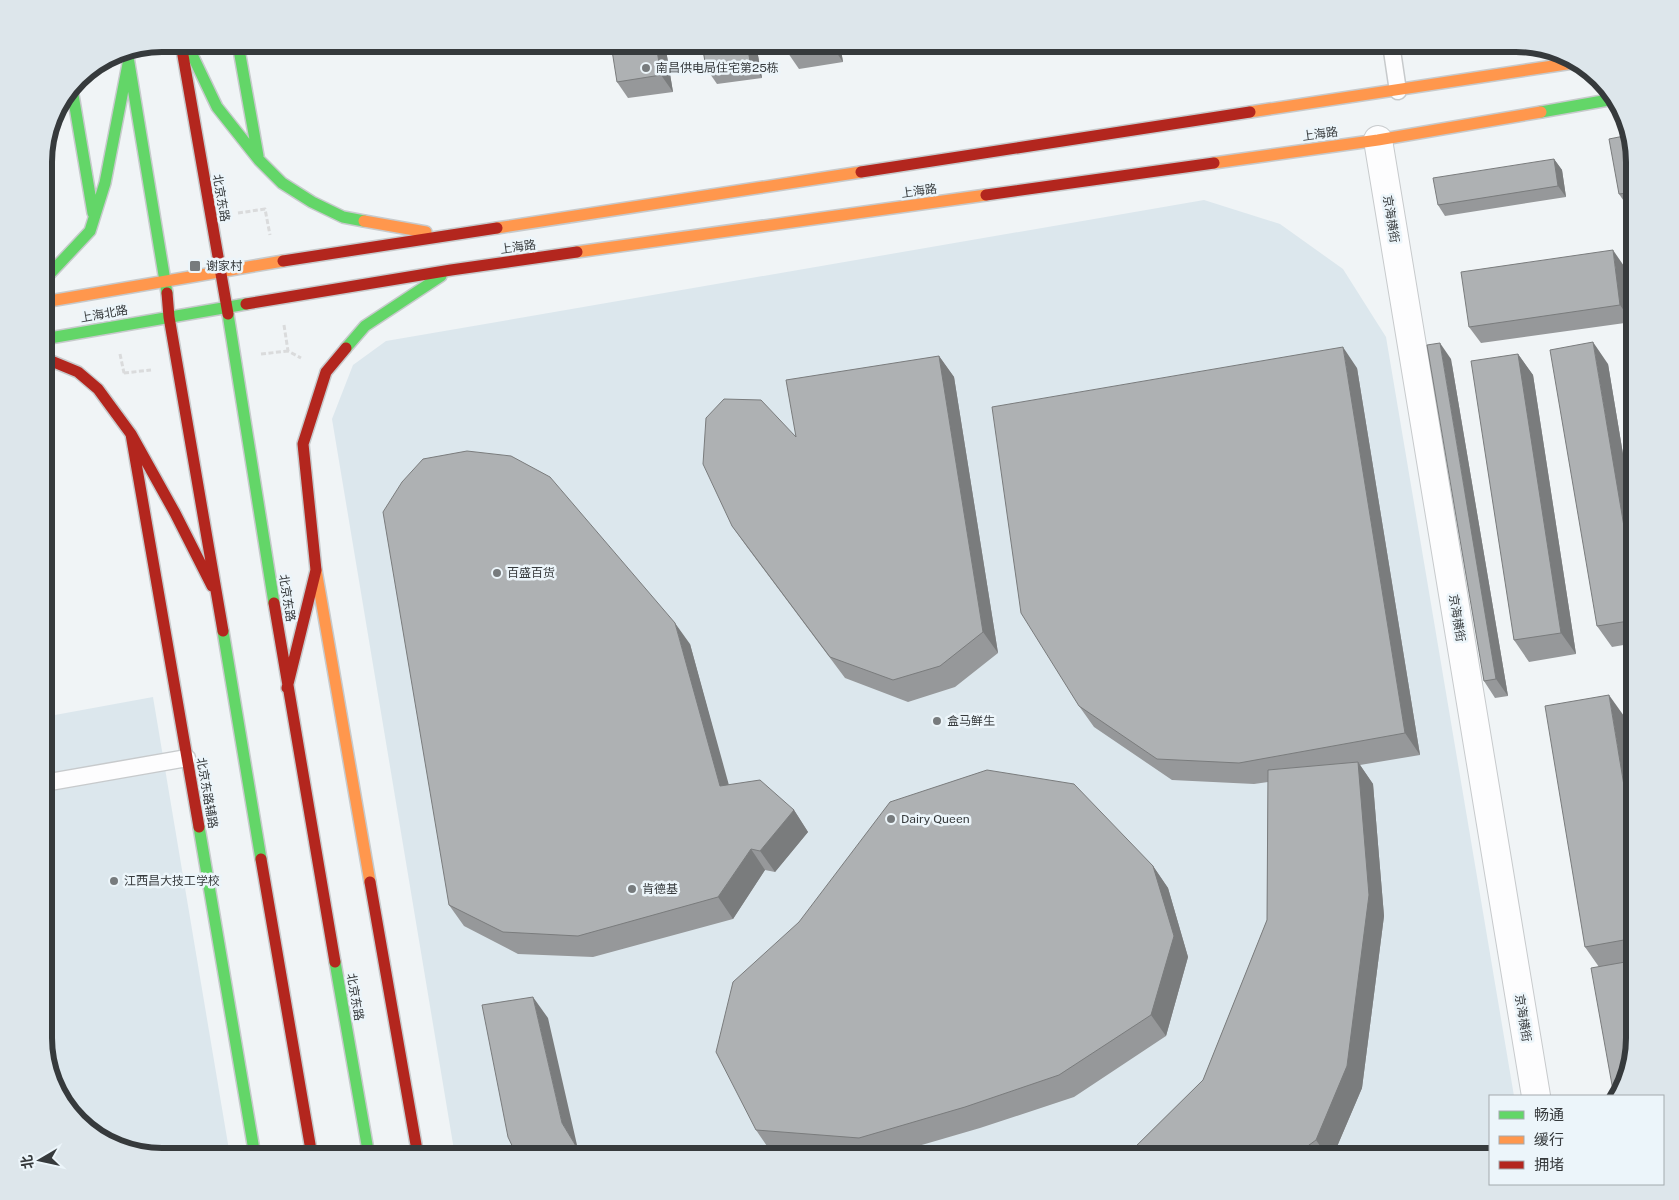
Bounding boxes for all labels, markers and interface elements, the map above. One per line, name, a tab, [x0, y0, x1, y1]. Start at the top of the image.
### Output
place label: 南昌供电局住宅第25栋	[656, 61, 779, 75]
marker: 南昌供电局住宅第25栋	[640, 62, 652, 74]
street label: 上海路	[1301, 125, 1339, 143]
street label: 北京东路	[210, 173, 232, 223]
street label: 上海路	[900, 182, 938, 200]
street label: 京海横街	[1380, 194, 1402, 244]
street label: 上海路	[499, 238, 537, 256]
marker: 谢家村	[188, 259, 202, 273]
place label: 谢家村	[206, 259, 243, 273]
street label: 上海北路	[79, 303, 129, 325]
place label: 百盛百货	[507, 566, 555, 580]
marker: 百盛百货	[491, 567, 503, 579]
street label: 北京东路	[276, 573, 298, 623]
street label: 京海横街	[1446, 593, 1468, 643]
place label: 盒马鲜生	[947, 714, 995, 728]
marker: 盒马鲜生	[931, 715, 943, 727]
street label: 北京东路辅路	[194, 756, 220, 830]
place label: Dairy Queen	[901, 812, 970, 826]
marker: Dairy Queen	[885, 813, 897, 825]
place label: 江西昌大技工学校	[124, 874, 220, 888]
marker: 江西昌大技工学校	[108, 875, 120, 887]
place label: 肯德基	[642, 882, 678, 896]
marker: 肯德基	[626, 883, 638, 895]
street label: 北京东路	[344, 972, 366, 1022]
street label: 京海横街	[1512, 993, 1534, 1043]
legend	[1489, 1095, 1664, 1185]
text: 畅通	[1534, 1106, 1564, 1123]
text: 缓行	[1534, 1131, 1564, 1148]
north arrow	[15, 1135, 65, 1185]
text: 北	[18, 1154, 36, 1170]
text: 拥堵	[1534, 1156, 1564, 1173]

